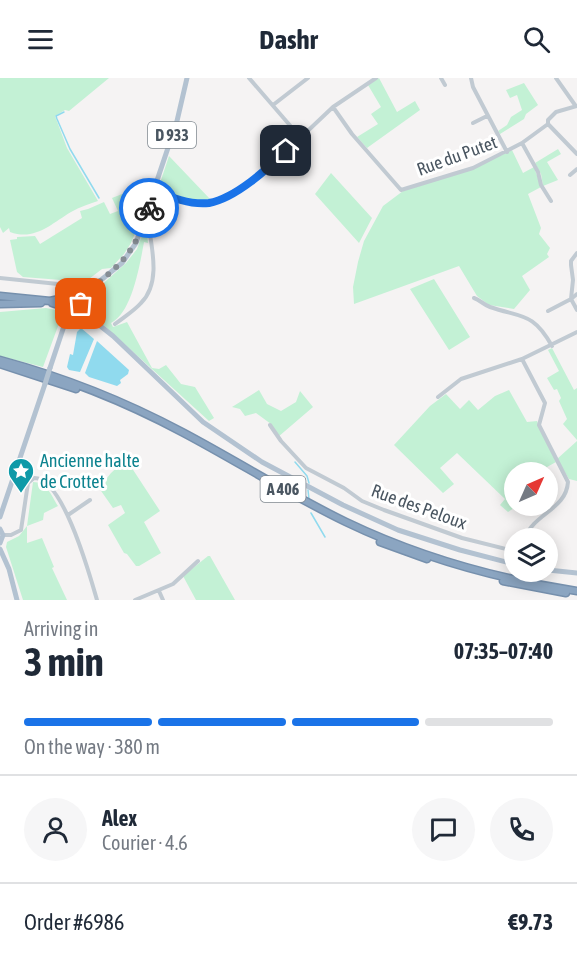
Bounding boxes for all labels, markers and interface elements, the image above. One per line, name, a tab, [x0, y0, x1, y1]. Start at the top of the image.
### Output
icon: menu	[24, 23, 57, 56]
icon: search	[520, 23, 553, 56]
text: Dashr	[259, 24, 318, 55]
road number: D 933	[148, 122, 196, 148]
pin	[260, 125, 311, 176]
street label: Rue du Putet	[414, 131, 500, 180]
icon: home	[269, 134, 302, 167]
courier	[119, 178, 179, 238]
icon: bike	[133, 192, 166, 225]
pin	[55, 278, 106, 329]
icon: bag	[64, 287, 97, 320]
place label: Ancienne halte de Crottet	[40, 450, 140, 492]
place icon: Ancienne halte de Crottet	[6, 456, 36, 494]
north arrow	[504, 462, 558, 516]
map controls	[504, 462, 558, 582]
road number: A 406	[260, 476, 306, 502]
street label: Rue des Peloux	[369, 480, 470, 533]
button: layers	[504, 528, 558, 582]
text: Arriving in	[24, 617, 98, 640]
text: 07:35–07:40	[454, 638, 553, 664]
text: 3 min	[24, 640, 104, 684]
text: On the way · 380 m	[24, 735, 160, 758]
button: person	[24, 798, 87, 861]
button: chat	[412, 798, 475, 861]
button: phone	[490, 798, 553, 861]
text: Alex	[102, 805, 137, 831]
text: Courier · 4.6	[102, 831, 188, 854]
text: Order #6986	[24, 909, 124, 935]
text: €9.73	[508, 909, 553, 935]

